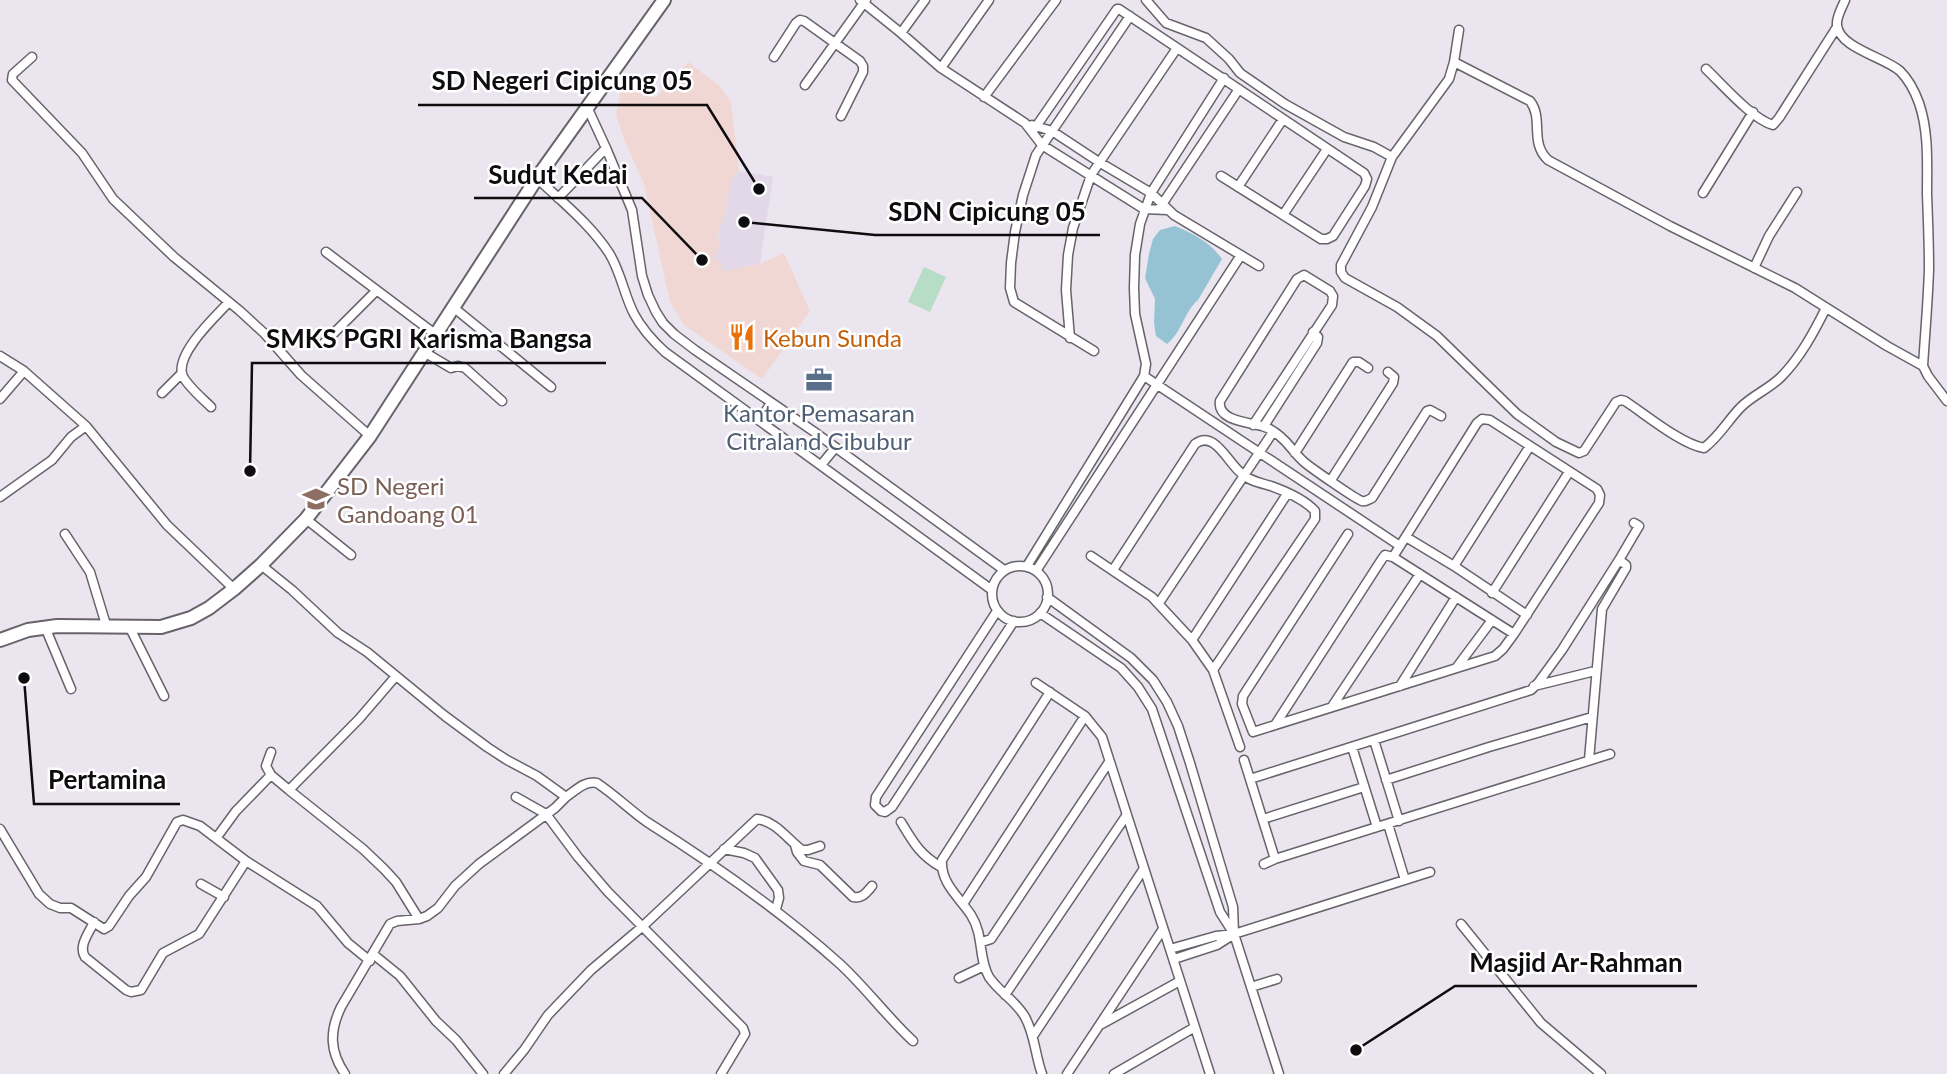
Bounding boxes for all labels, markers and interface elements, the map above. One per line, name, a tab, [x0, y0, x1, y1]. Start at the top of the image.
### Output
callout: SD Negeri Cipicung 05	[418, 58, 707, 105]
text: SD Negeri Cipicung 05	[431, 64, 693, 96]
callout: Sudut Kedai	[474, 151, 642, 198]
text: Sudut Kedai	[488, 158, 628, 190]
callout: SDN Cipicung 05	[875, 188, 1100, 235]
text: SDN Cipicung 05	[888, 195, 1086, 227]
callout: SMKS PGRI Karisma Bangsa	[252, 316, 606, 363]
text: SMKS PGRI Karisma Bangsa	[266, 322, 592, 354]
restaurant icon: Kebun Sunda	[727, 322, 757, 352]
place label: Kebun Sunda	[763, 323, 902, 352]
office icon: Kantor Pemasaran Citraland Cibubur	[804, 365, 834, 395]
place label: Kantor Pemasaran Citraland Cibubur	[723, 398, 915, 455]
place label: SD Negeri Gandoang 01	[337, 471, 479, 528]
school or university icon: SD Negeri Gandoang 01	[301, 484, 331, 514]
callout: Pertamina	[34, 757, 180, 804]
text: Pertamina	[48, 763, 166, 795]
callout: Masjid Ar-Rahman	[1455, 939, 1697, 986]
text: Masjid Ar-Rahman	[1469, 946, 1683, 978]

